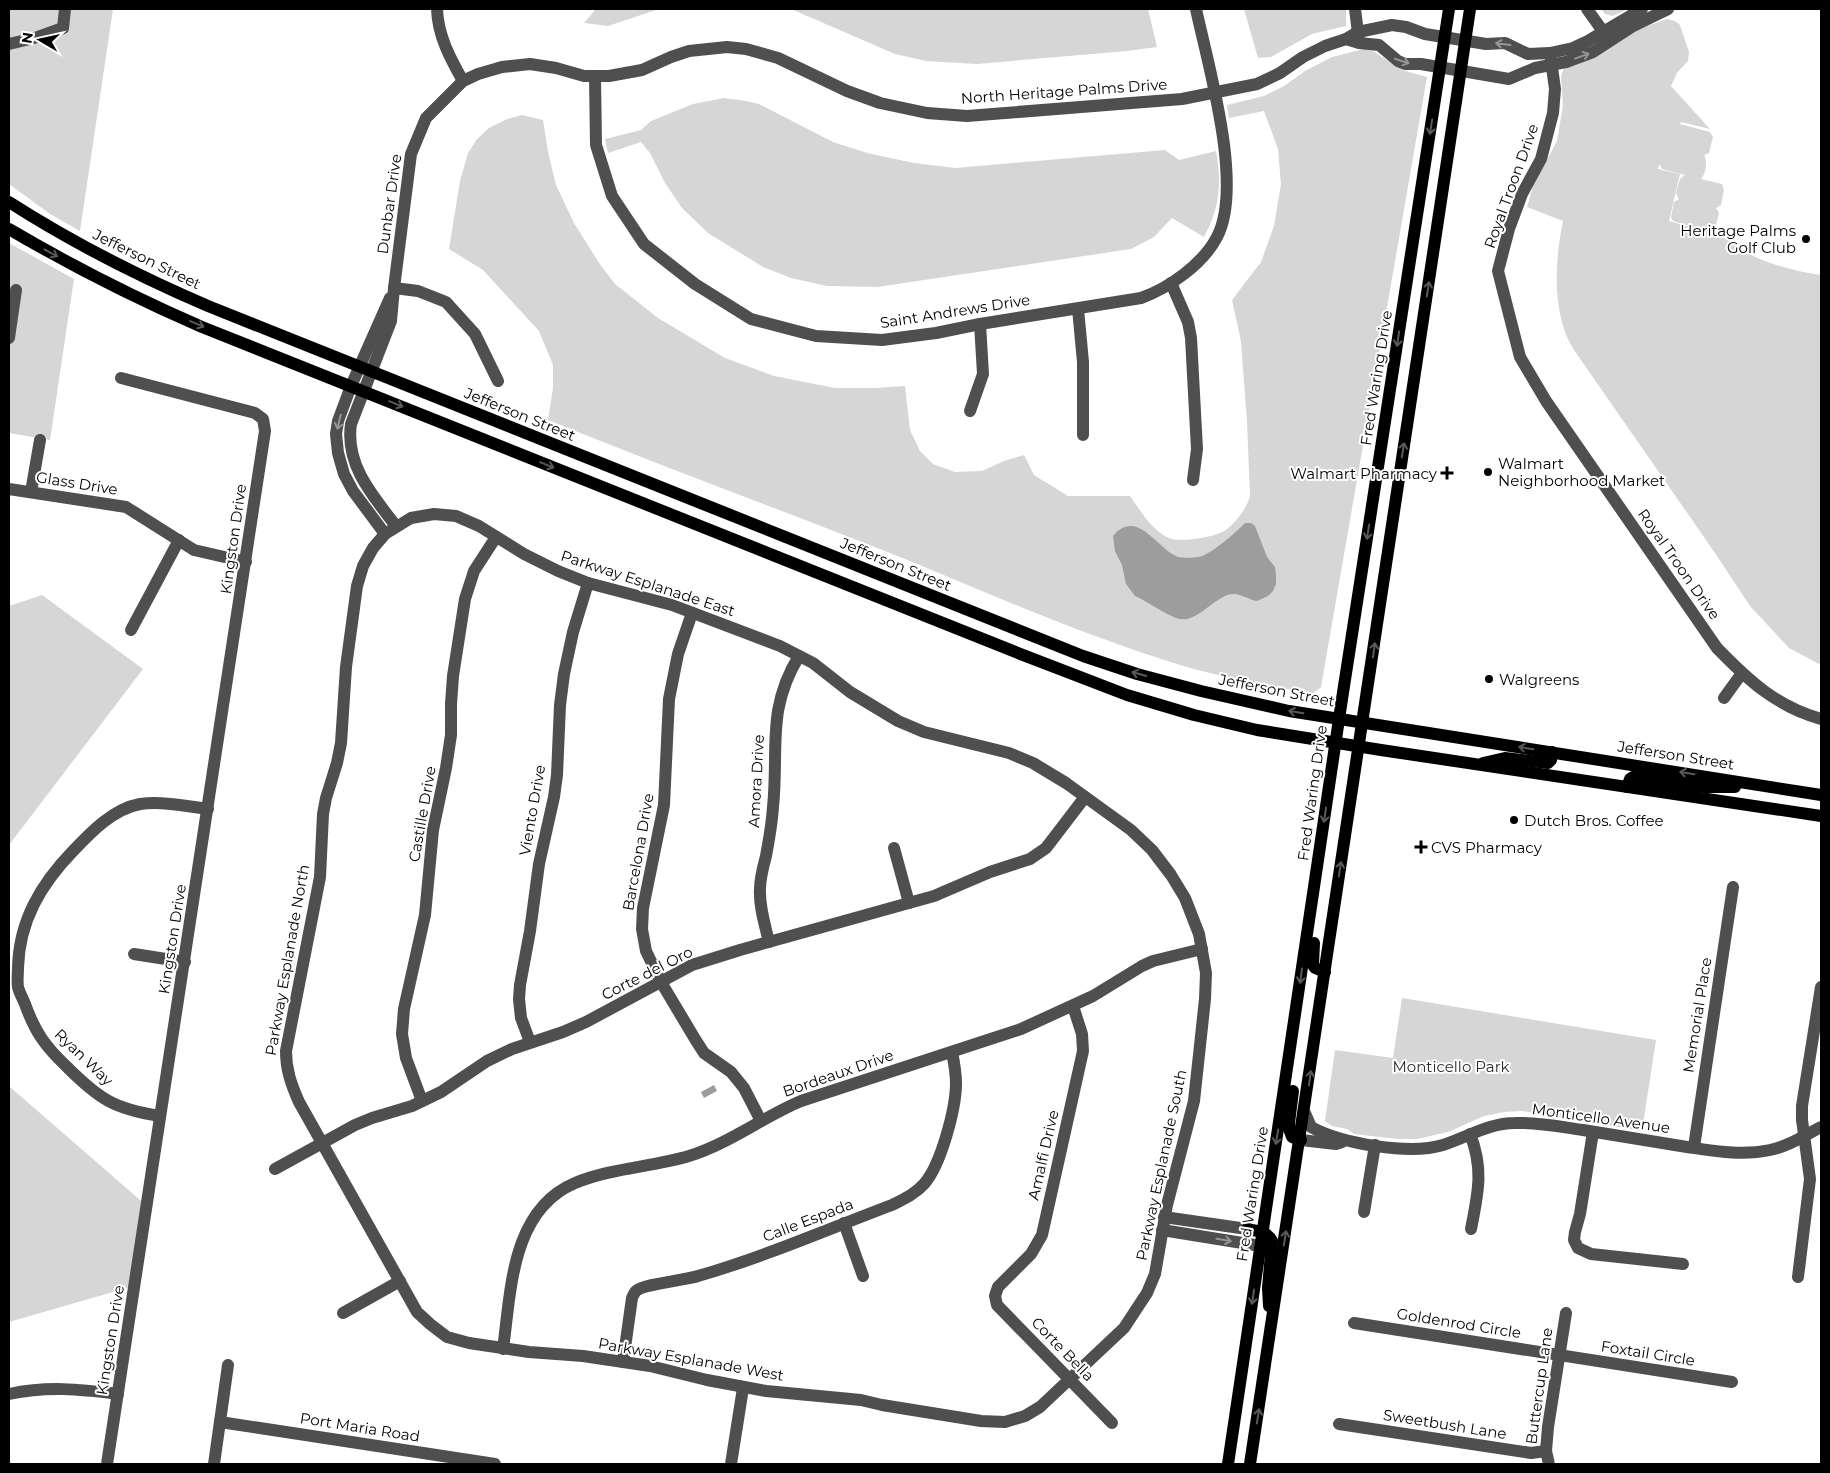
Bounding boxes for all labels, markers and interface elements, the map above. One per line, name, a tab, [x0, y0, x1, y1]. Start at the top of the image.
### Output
north arrow	[15, 15, 65, 65]
text: N	[17, 31, 37, 45]
one-way arrow	[1496, 39, 1512, 49]
one-way arrow	[1574, 51, 1590, 60]
one-way arrow	[1394, 57, 1409, 66]
street label: North Heritage Palms Drive	[960, 74, 1168, 108]
one-way arrow	[1425, 119, 1435, 135]
street label: Royal Troon Drive	[1480, 121, 1542, 251]
street label: Dunbar Drive	[373, 153, 405, 255]
place label: Heritage Palms Golf Club	[1680, 221, 1796, 257]
street label: Jefferson Street	[89, 224, 204, 293]
marker: Heritage Palms Golf Club	[1800, 233, 1812, 245]
one-way arrow	[43, 249, 58, 258]
one-way arrow	[1423, 281, 1433, 297]
street label: Saint Andrews Drive	[879, 290, 1031, 332]
street label: Fred Waring Drive	[1356, 309, 1396, 447]
one-way arrow	[189, 320, 204, 330]
one-way arrow	[1393, 331, 1403, 347]
street label: Jefferson Street	[461, 383, 578, 445]
one-way arrow	[388, 400, 404, 409]
one-way arrow	[334, 414, 343, 430]
one-way arrow	[1399, 442, 1409, 458]
place label: Walmart Neighborhood Market	[1498, 454, 1665, 490]
one-way arrow	[539, 460, 554, 470]
place label: Walmart Pharmacy	[1290, 464, 1438, 483]
marker: Walmart Neighborhood Market	[1482, 466, 1494, 478]
street label: Glass Drive	[35, 467, 119, 499]
marker: Walmart Pharmacy	[1441, 467, 1453, 479]
street label: Kingston Drive	[216, 483, 250, 595]
street label: Royal Troon Drive	[1634, 505, 1724, 623]
one-way arrow	[1363, 523, 1373, 539]
street label: Jefferson Street	[837, 533, 954, 595]
street label: Parkway Esplanade East	[559, 546, 737, 620]
one-way arrow	[1369, 643, 1379, 659]
one-way arrow	[1131, 668, 1147, 678]
street label: Jefferson Street	[1216, 669, 1337, 711]
place label: Walgreens	[1499, 670, 1579, 689]
marker: Walgreens	[1483, 673, 1495, 685]
one-way arrow	[1289, 706, 1305, 716]
street label: Fred Waring Drive	[1293, 724, 1331, 862]
street label: Amora Drive	[744, 734, 768, 828]
street label: Jefferson Street	[1615, 736, 1736, 774]
one-way arrow	[1518, 743, 1534, 753]
street label: Viento Drive	[515, 763, 549, 857]
street label: Castille Drive	[404, 765, 440, 863]
one-way arrow	[1679, 768, 1695, 778]
street label: Barcelona Drive	[618, 792, 658, 912]
one-way arrow	[1320, 807, 1330, 823]
place label: Dutch Bros. Coffee	[1524, 811, 1664, 830]
marker: Dutch Bros. Coffee	[1508, 814, 1520, 826]
place label: CVS Pharmacy	[1431, 838, 1543, 857]
marker: CVS Pharmacy	[1415, 841, 1427, 853]
one-way arrow	[1335, 862, 1345, 878]
street label: Parkway Esplanade North	[261, 863, 313, 1057]
street label: Kingston Drive	[154, 883, 190, 995]
street label: Corte del Oro	[598, 942, 696, 1004]
street label: Memorial Place	[1679, 956, 1715, 1074]
one-way arrow	[1296, 968, 1306, 984]
street label: Ryan Way	[51, 1024, 118, 1090]
street label: Bordeaux Drive	[780, 1045, 896, 1101]
park label: Monticello Park	[1392, 1057, 1510, 1076]
street label: Parkway Esplanade South	[1131, 1068, 1191, 1262]
one-way arrow	[1305, 1070, 1315, 1086]
street label: Monticello Avenue	[1531, 1099, 1671, 1137]
street label: Amalfi Drive	[1023, 1108, 1063, 1202]
street label: Fred Waring Drive	[1232, 1125, 1272, 1263]
one-way arrow	[1272, 1128, 1282, 1144]
street label: Calle Espada	[760, 1194, 856, 1246]
one-way arrow	[1281, 1231, 1291, 1247]
one-way arrow	[1215, 1235, 1231, 1245]
street label: Kingston Drive	[92, 1284, 128, 1396]
one-way arrow	[1247, 1289, 1257, 1305]
street label: Goldenrod Circle	[1395, 1304, 1523, 1342]
street label: Corte Bella	[1028, 1313, 1098, 1385]
street label: Buttercup Lane	[1521, 1327, 1557, 1445]
street label: Parkway Esplanade West	[597, 1333, 785, 1385]
street label: Foxtail Circle	[1600, 1336, 1696, 1370]
street label: Sweetbush Lane	[1382, 1405, 1508, 1443]
street label: Port Maria Road	[299, 1408, 421, 1446]
one-way arrow	[1253, 1408, 1263, 1424]

